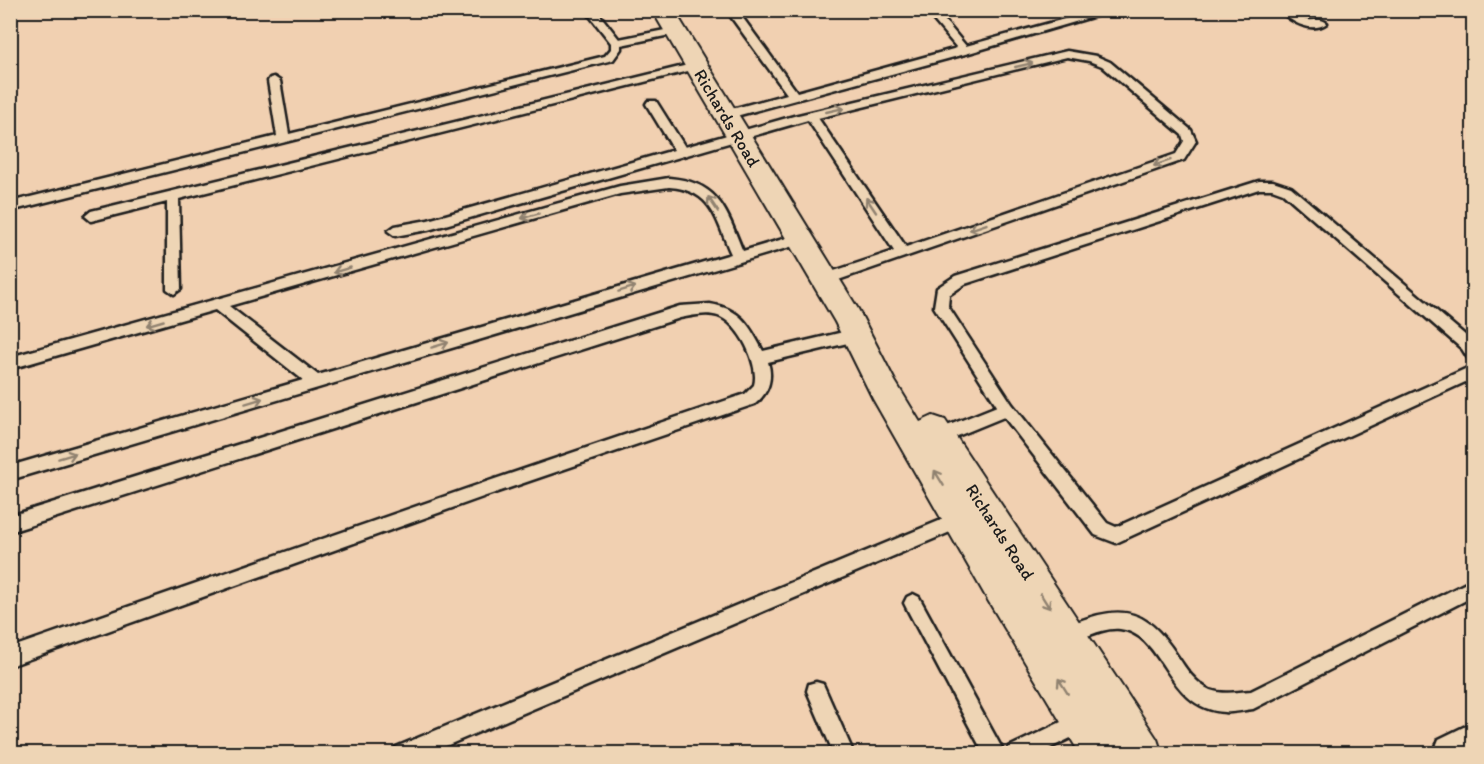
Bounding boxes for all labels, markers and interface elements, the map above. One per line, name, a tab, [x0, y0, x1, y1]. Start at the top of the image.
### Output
one-way arrow	[1014, 58, 1033, 70]
street label: Richards Road	[689, 65, 765, 171]
one-way arrow	[825, 103, 844, 115]
one-way arrow	[1153, 158, 1172, 169]
one-way arrow	[864, 196, 877, 213]
one-way arrow	[707, 197, 719, 213]
one-way arrow	[521, 211, 540, 222]
one-way arrow	[969, 223, 988, 234]
one-way arrow	[333, 264, 352, 276]
one-way arrow	[617, 283, 636, 294]
one-way arrow	[146, 318, 165, 329]
one-way arrow	[430, 339, 449, 350]
one-way arrow	[244, 395, 263, 406]
one-way arrow	[57, 450, 76, 461]
one-way arrow	[932, 470, 944, 487]
street label: Richards Road	[961, 480, 1039, 584]
one-way arrow	[1038, 593, 1051, 610]
one-way arrow	[1056, 678, 1068, 695]

